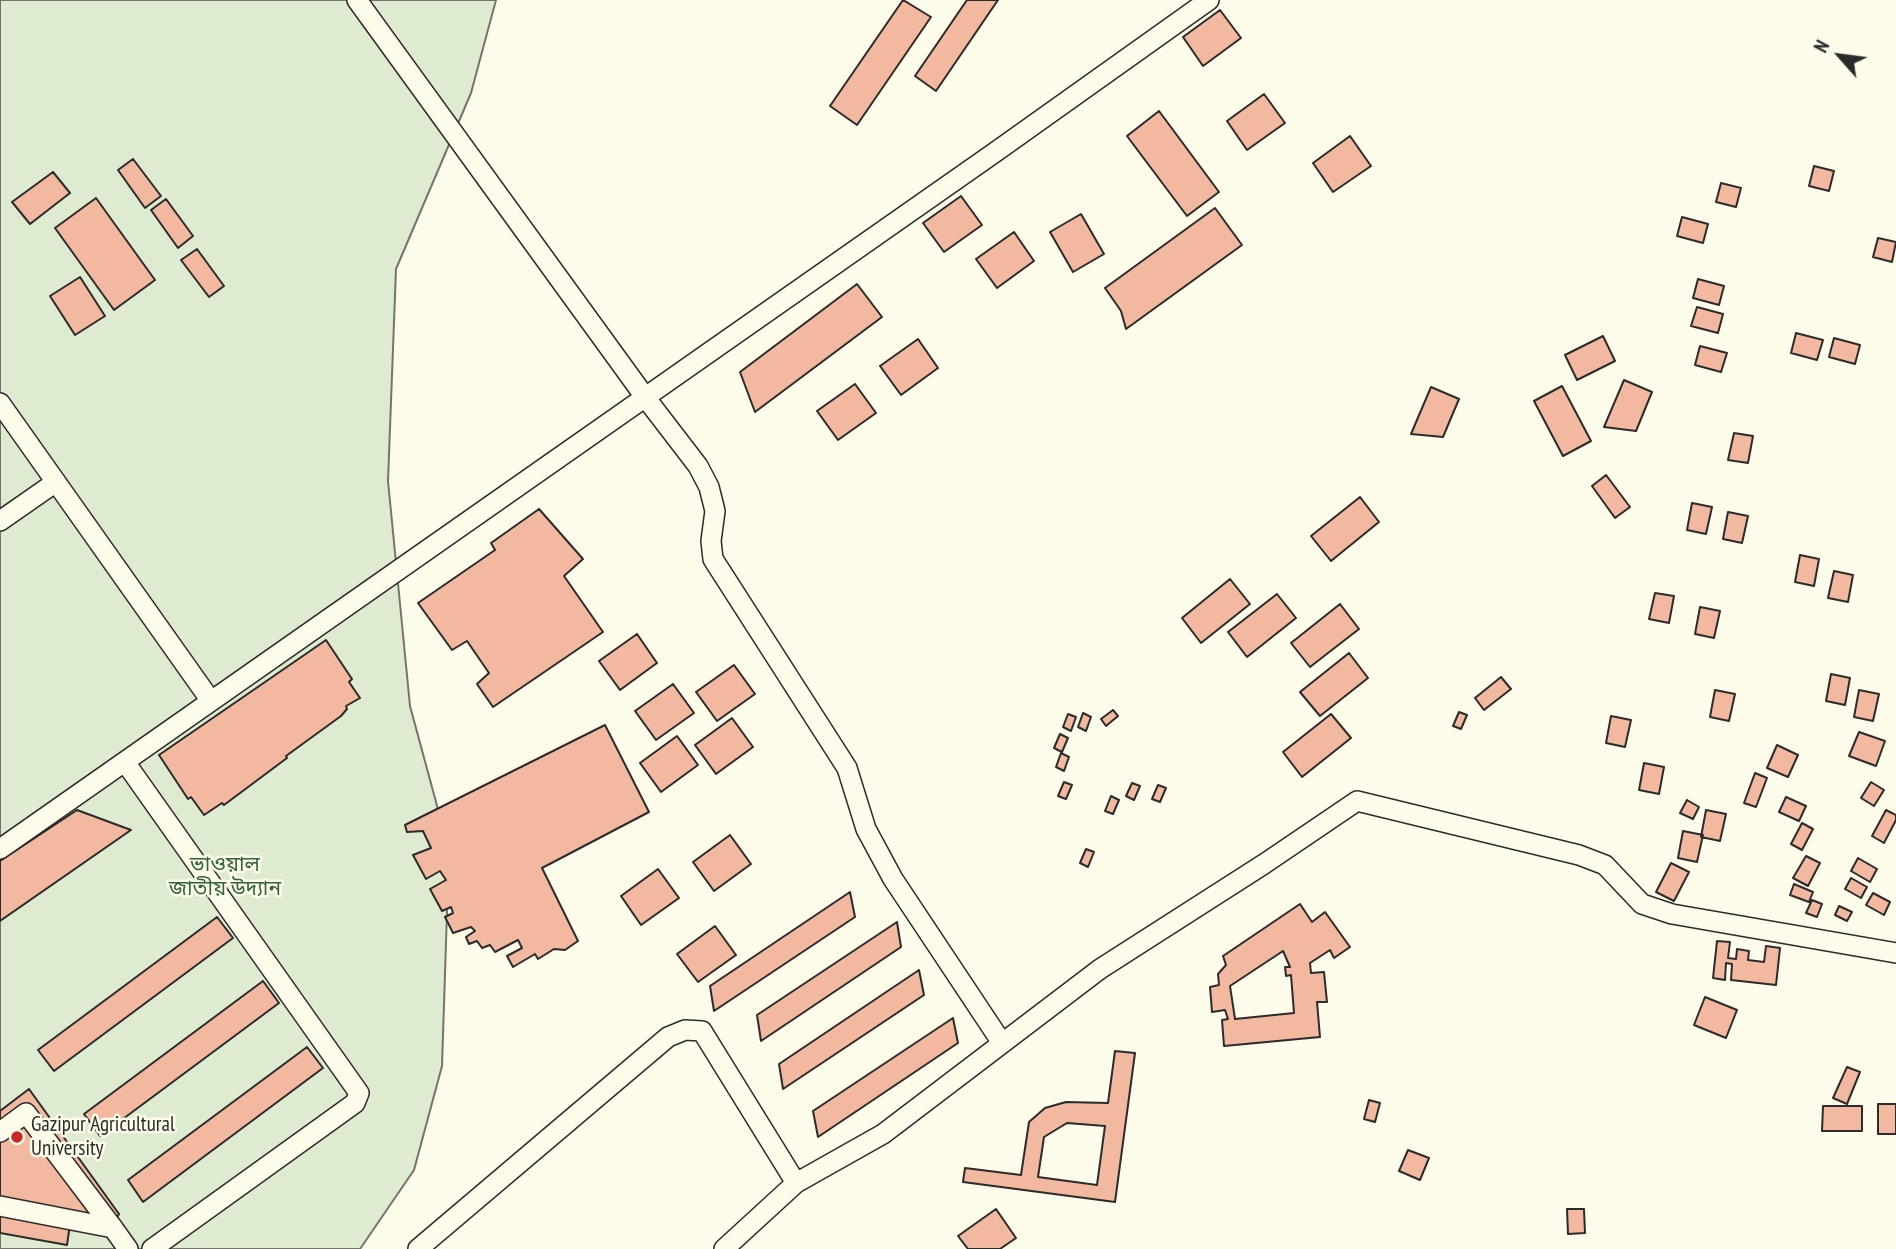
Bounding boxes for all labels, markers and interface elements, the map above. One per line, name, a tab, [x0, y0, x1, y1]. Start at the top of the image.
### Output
north arrow	[1805, 21, 1875, 91]
text: N	[1808, 36, 1834, 56]
park label: ভাওয়াল জাতীয় উদ্যান	[169, 852, 281, 902]
place label: Gazipur Agricultural University	[31, 1112, 175, 1162]
marker: Gazipur Agricultural University	[9, 1129, 25, 1145]

